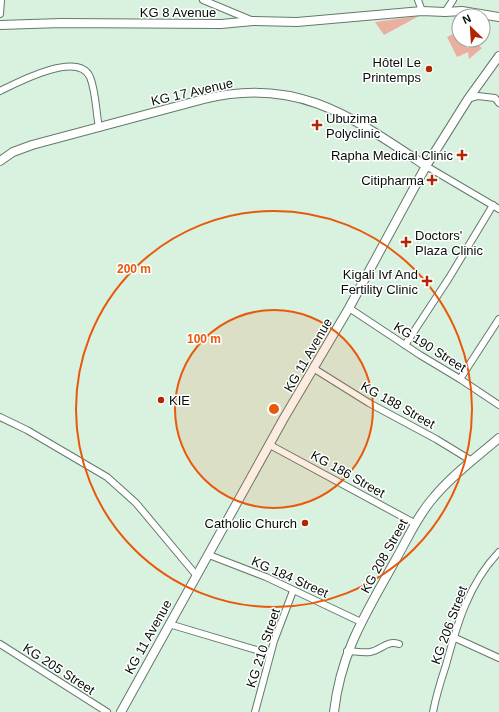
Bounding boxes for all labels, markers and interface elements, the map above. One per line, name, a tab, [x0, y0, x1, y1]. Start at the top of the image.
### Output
street label: KG 8 Avenue	[140, 5, 216, 20]
north arrow	[451, 8, 491, 48]
text: N	[461, 12, 473, 26]
place label: Hôtel Le Printemps	[362, 55, 421, 85]
marker: Hôtel Le Printemps	[424, 64, 434, 74]
street label: KG 17 Avenue	[150, 75, 234, 109]
place label: Ubuzima Polyclinic	[326, 111, 381, 141]
marker: Ubuzima Polyclinic	[311, 119, 323, 131]
place label: Rapha Medical Clinic	[331, 148, 453, 163]
marker: Rapha Medical Clinic	[456, 149, 468, 161]
place label: Citipharma	[361, 173, 425, 188]
marker: Citipharma	[427, 175, 437, 185]
place label: Doctors' Plaza Clinic	[415, 228, 483, 258]
marker: Doctors' Plaza Clinic	[400, 236, 412, 248]
text: 200 m	[117, 262, 151, 276]
place label: Kigali Ivf And Fertility Clinic	[341, 267, 418, 297]
marker: Kigali Ivf And Fertility Clinic	[421, 275, 433, 287]
street label: KG 11 Avenue	[281, 315, 335, 395]
street label: KG 190 Street	[391, 319, 469, 375]
text: 100 m	[187, 332, 221, 346]
street label: KG 188 Street	[358, 378, 438, 432]
place label: KIE	[169, 393, 190, 408]
marker: KIE	[156, 395, 166, 405]
centre of rings	[267, 402, 281, 416]
street label: KG 186 Street	[308, 447, 388, 501]
place label: Catholic Church	[205, 516, 297, 531]
street label: KG 208 Street	[357, 516, 411, 596]
marker: Catholic Church	[300, 518, 310, 528]
street label: KG 184 Street	[249, 553, 331, 601]
street label: KG 206 Street	[428, 583, 470, 666]
street label: KG 11 Avenue	[121, 597, 175, 677]
street label: KG 210 Street	[243, 606, 283, 689]
street label: KG 205 Street	[20, 640, 98, 698]

